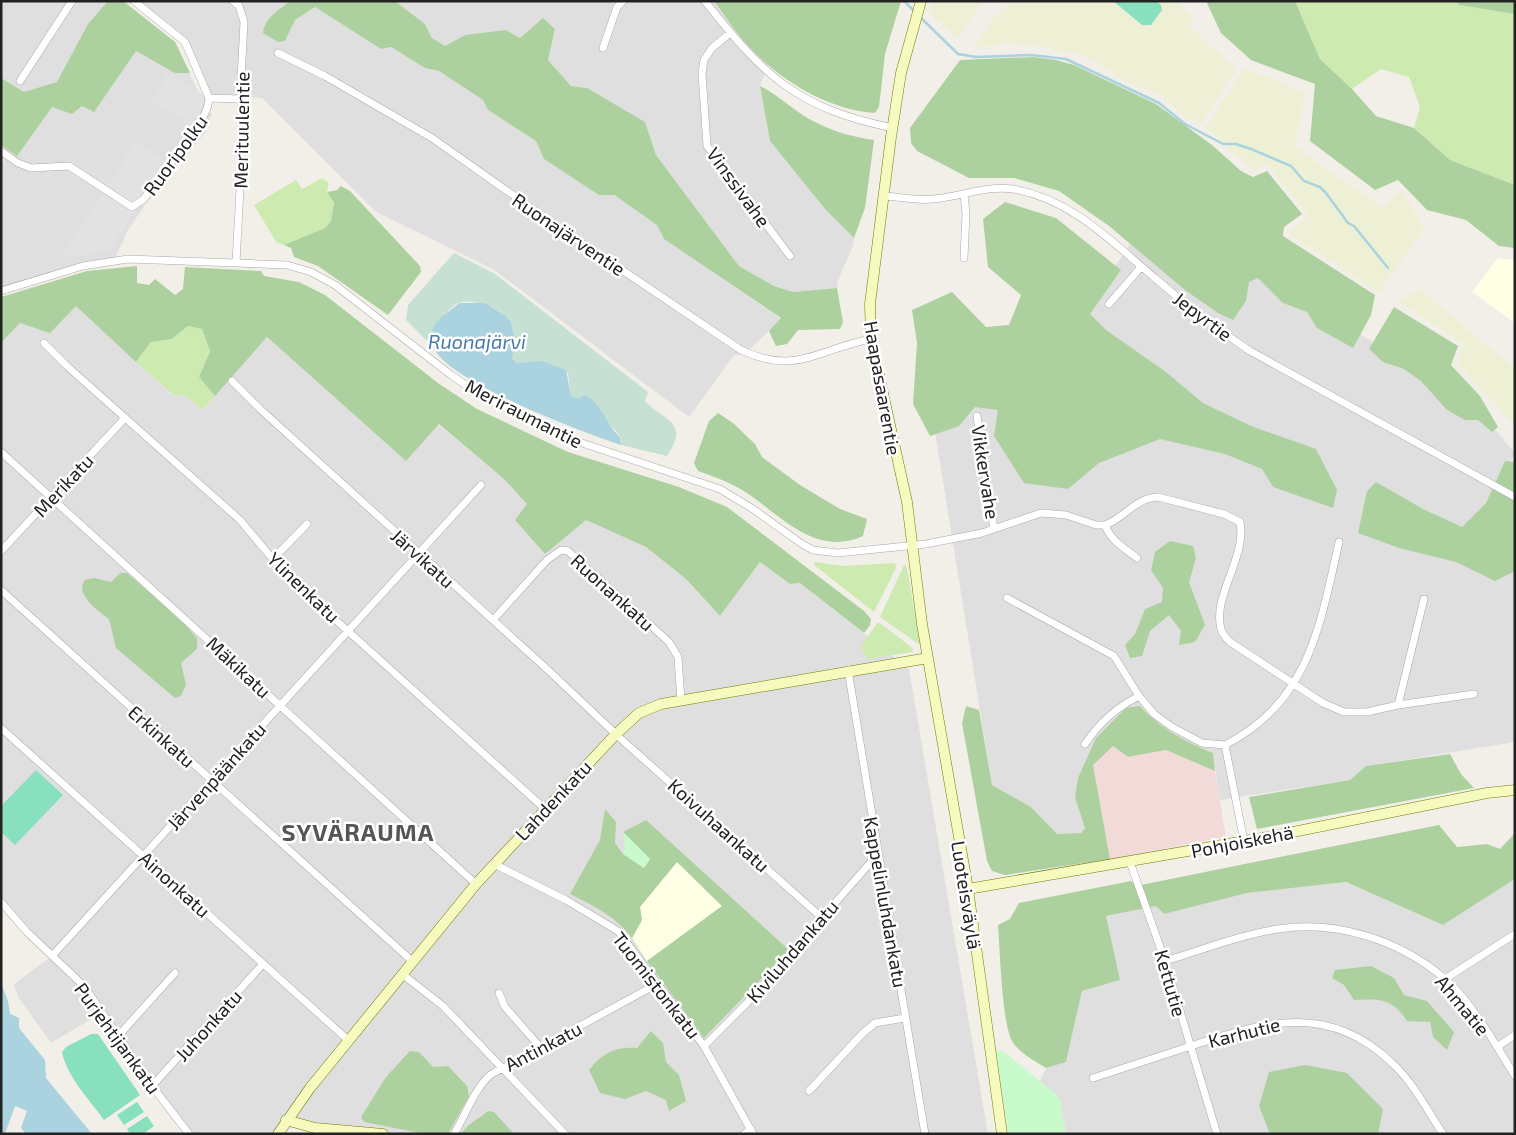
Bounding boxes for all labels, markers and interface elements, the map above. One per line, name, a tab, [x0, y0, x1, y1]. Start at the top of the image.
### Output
street label: Merituulentie	[228, 71, 254, 189]
street label: Ruoripolku	[138, 110, 212, 200]
street label: Vinssivahe	[702, 143, 776, 231]
street label: Ruonajärventie	[508, 188, 630, 280]
street label: Jepyrtie	[1169, 287, 1237, 345]
street label: Haapasaarentie	[860, 319, 906, 457]
water label: Ruonajärvi	[428, 329, 526, 353]
street label: Meriraumantie	[462, 374, 586, 452]
street label: Vikkervahe	[967, 423, 1005, 521]
street label: Merikatu	[28, 449, 98, 521]
street label: Järvikatu	[387, 524, 459, 592]
street label: Ylinenkatu	[263, 547, 345, 627]
street label: Ruonankatu	[567, 549, 659, 635]
street label: Mäkikatu	[202, 631, 276, 703]
street label: Erkinkatu	[124, 700, 200, 772]
street label: Järvenpäänkatu	[162, 717, 270, 835]
street label: Lahdenkatu	[510, 755, 596, 845]
street label: Koivuhaankatu	[664, 773, 774, 877]
street label: Kappelinluhdankatu	[860, 815, 912, 989]
district label: SYVÄRAUMA	[282, 817, 434, 846]
street label: Pohjoiskehä	[1189, 820, 1295, 862]
street label: Luoteisväylä	[947, 839, 987, 951]
street label: Ainonkatu	[135, 846, 215, 922]
street label: Kiviluhdankatu	[741, 895, 843, 1007]
street label: Tuomistonkatu	[608, 927, 706, 1043]
street label: Kettutie	[1150, 947, 1192, 1019]
street label: Ahmatie	[1431, 970, 1495, 1040]
street label: Purjehtijankatu	[70, 978, 166, 1098]
street label: Juhonkatu	[170, 984, 246, 1066]
street label: Karhutie	[1206, 1012, 1282, 1052]
street label: Antinkatu	[501, 1016, 585, 1076]

